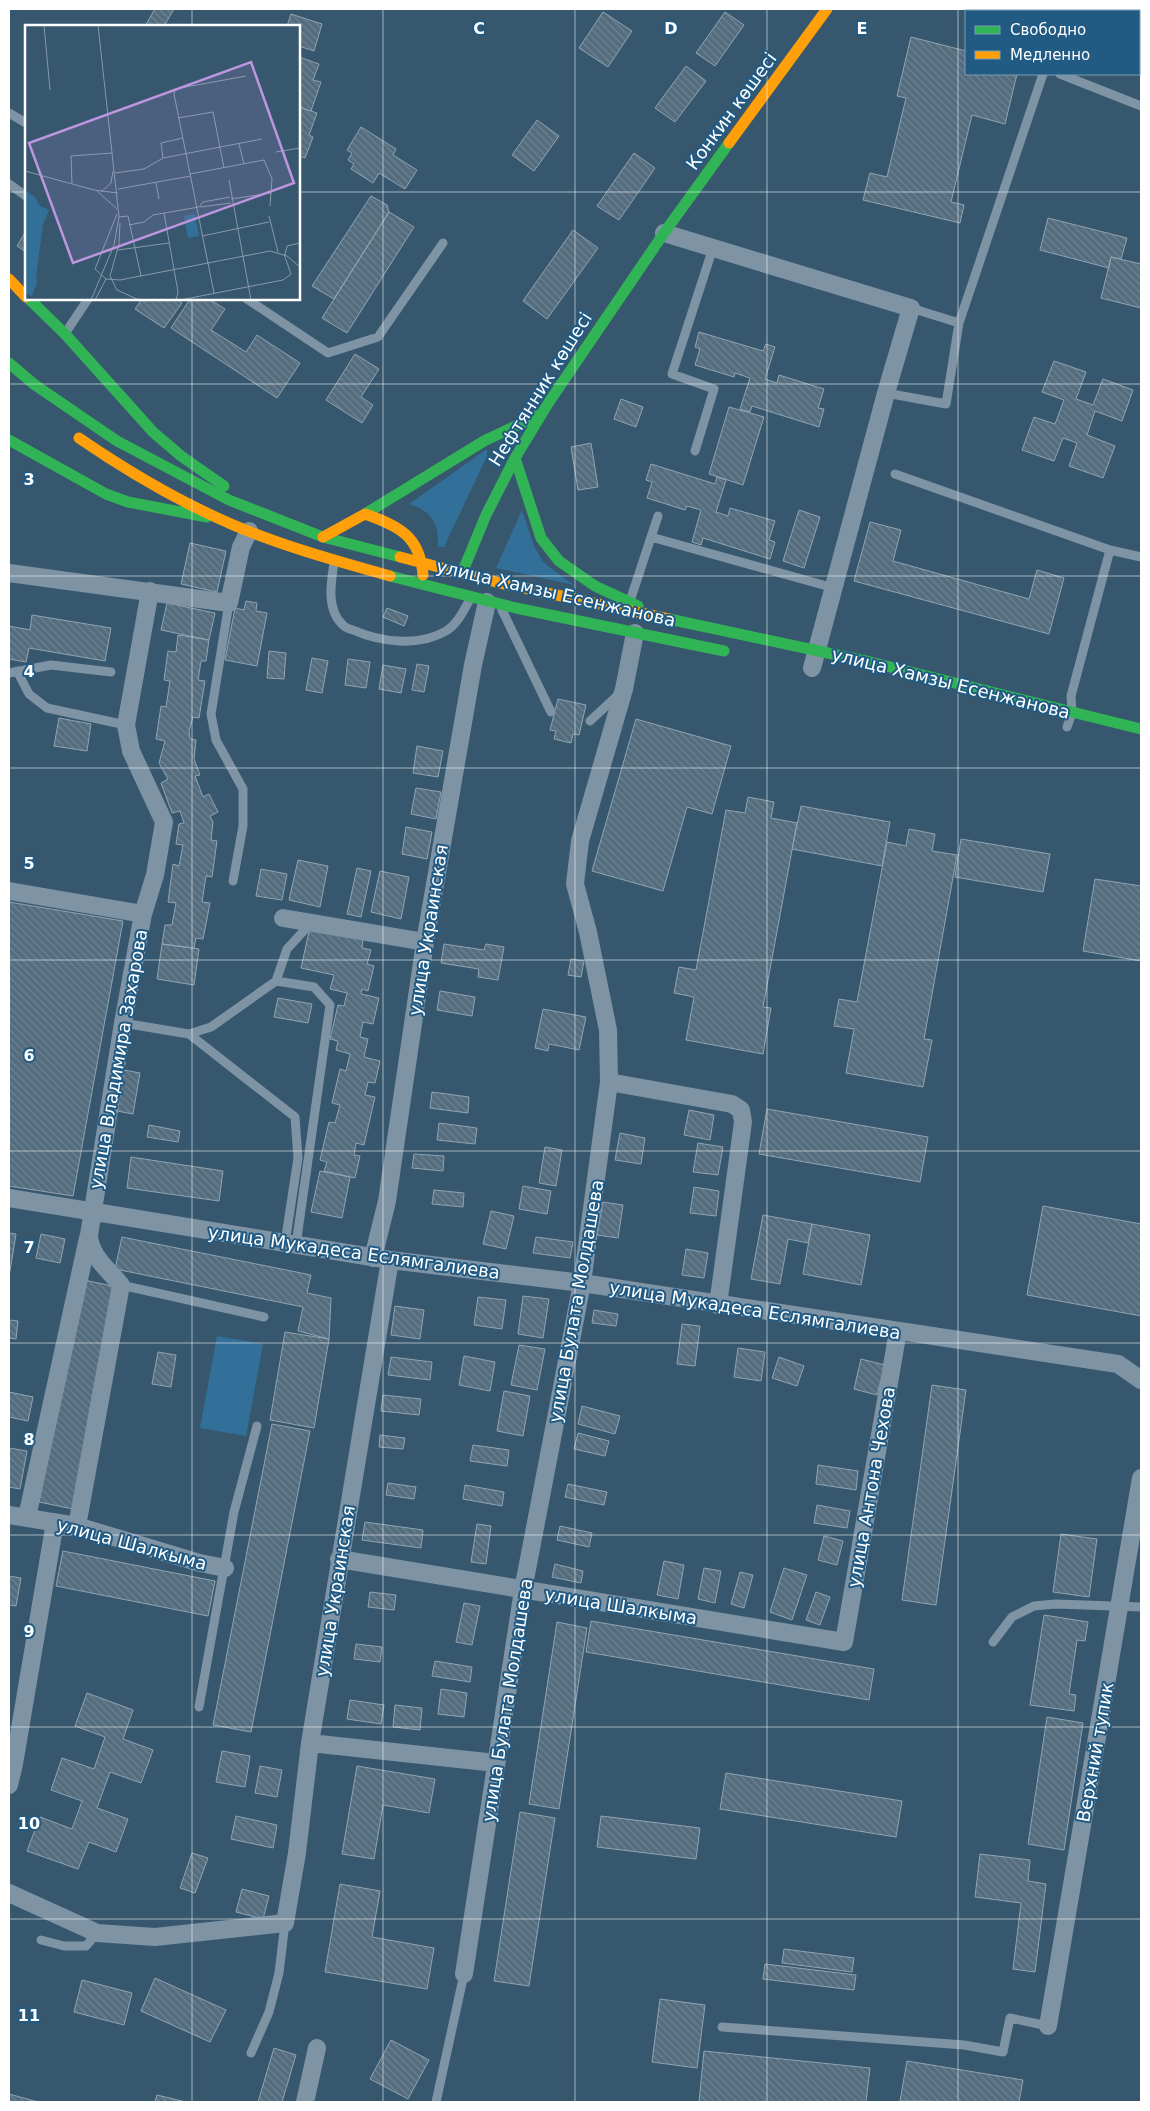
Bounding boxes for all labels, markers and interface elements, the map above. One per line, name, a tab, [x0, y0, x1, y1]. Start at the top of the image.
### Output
legend	[965, 10, 1140, 75]
text: C	[473, 19, 485, 38]
text: D	[664, 19, 678, 38]
text: E	[857, 19, 867, 38]
text: Свободно	[1010, 21, 1086, 39]
inset map	[25, 25, 300, 300]
text: Медленно	[1010, 46, 1090, 64]
street label: Конкин көшесі	[681, 48, 781, 174]
street label: Нефтянник көшесі	[484, 308, 596, 470]
text: 3	[23, 470, 35, 489]
street label: улица Хамзы Есенжанова	[434, 555, 678, 631]
street label: улица Хамзы Есенжанова	[830, 643, 1072, 723]
text: 4	[23, 662, 35, 681]
street label: улица Украинская	[404, 843, 452, 1017]
text: 5	[23, 854, 35, 873]
street label: улица Владимира Захарова	[85, 927, 151, 1191]
text: 6	[23, 1046, 35, 1065]
street label: улица Булата Молдашева	[544, 1178, 608, 1424]
street label: улица Мукадеса Еслямгалиева	[207, 1221, 501, 1283]
text: 7	[23, 1238, 35, 1257]
street label: улица Мукадеса Еслямгалиева	[608, 1277, 902, 1343]
street label: улица Антона Чехова	[843, 1385, 899, 1589]
text: 8	[23, 1430, 35, 1449]
street label: улица Украинская	[311, 1504, 359, 1678]
street label: улица Шалкыма	[55, 1514, 209, 1574]
street label: улица Булата Молдашева	[477, 1577, 537, 1823]
street label: улица Шалкыма	[543, 1584, 699, 1628]
text: 9	[23, 1622, 35, 1641]
street label: Верхний тупик	[1072, 1680, 1118, 1824]
text: 10	[18, 1814, 40, 1833]
text: 11	[18, 2006, 40, 2025]

